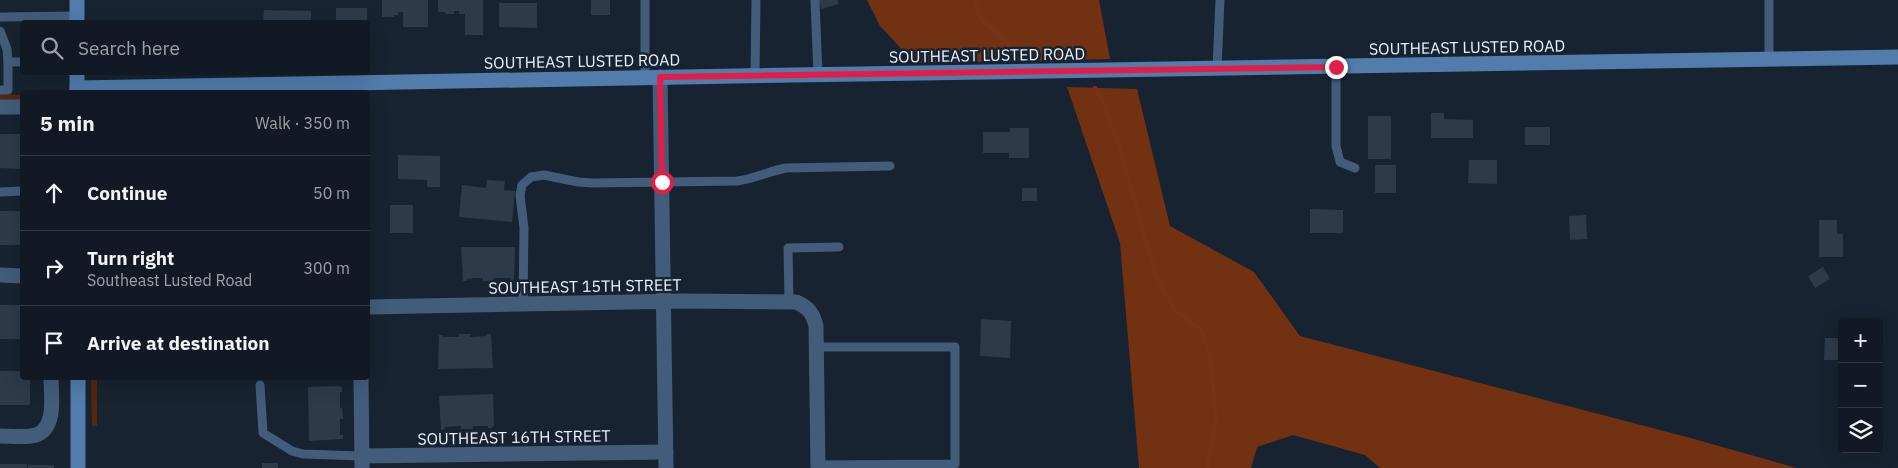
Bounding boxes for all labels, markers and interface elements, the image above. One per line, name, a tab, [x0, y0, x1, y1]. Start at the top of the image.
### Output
search box	[20, 20, 370, 75]
icon: search	[38, 34, 66, 62]
street label: SOUTHEAST LUSTED ROAD	[1369, 35, 1565, 59]
text: Search here	[78, 36, 180, 60]
street label: SOUTHEAST LUSTED ROAD	[889, 43, 1085, 67]
street label: SOUTHEAST LUSTED ROAD	[484, 49, 680, 73]
route end	[1325, 56, 1348, 79]
text: 5 min	[40, 109, 95, 137]
text: Walk · 350 m	[255, 113, 350, 133]
route start	[651, 171, 674, 194]
icon: ahead	[40, 179, 68, 207]
text: Continue	[87, 181, 167, 205]
text: 50 m	[313, 183, 350, 203]
text: Turn right	[87, 246, 174, 270]
icon: right	[40, 254, 68, 282]
text: 300 m	[303, 258, 350, 278]
text: Southeast Lusted Road	[87, 270, 252, 290]
street label: SOUTHEAST 15TH STREET	[488, 274, 682, 298]
map controls	[1838, 318, 1883, 453]
button: +	[1838, 318, 1883, 363]
icon: arrive	[40, 329, 68, 357]
text: Arrive at destination	[87, 331, 270, 355]
button: −	[1838, 363, 1883, 408]
button: layers	[1838, 408, 1883, 453]
street label: SOUTHEAST 16TH STREET	[417, 425, 611, 449]

